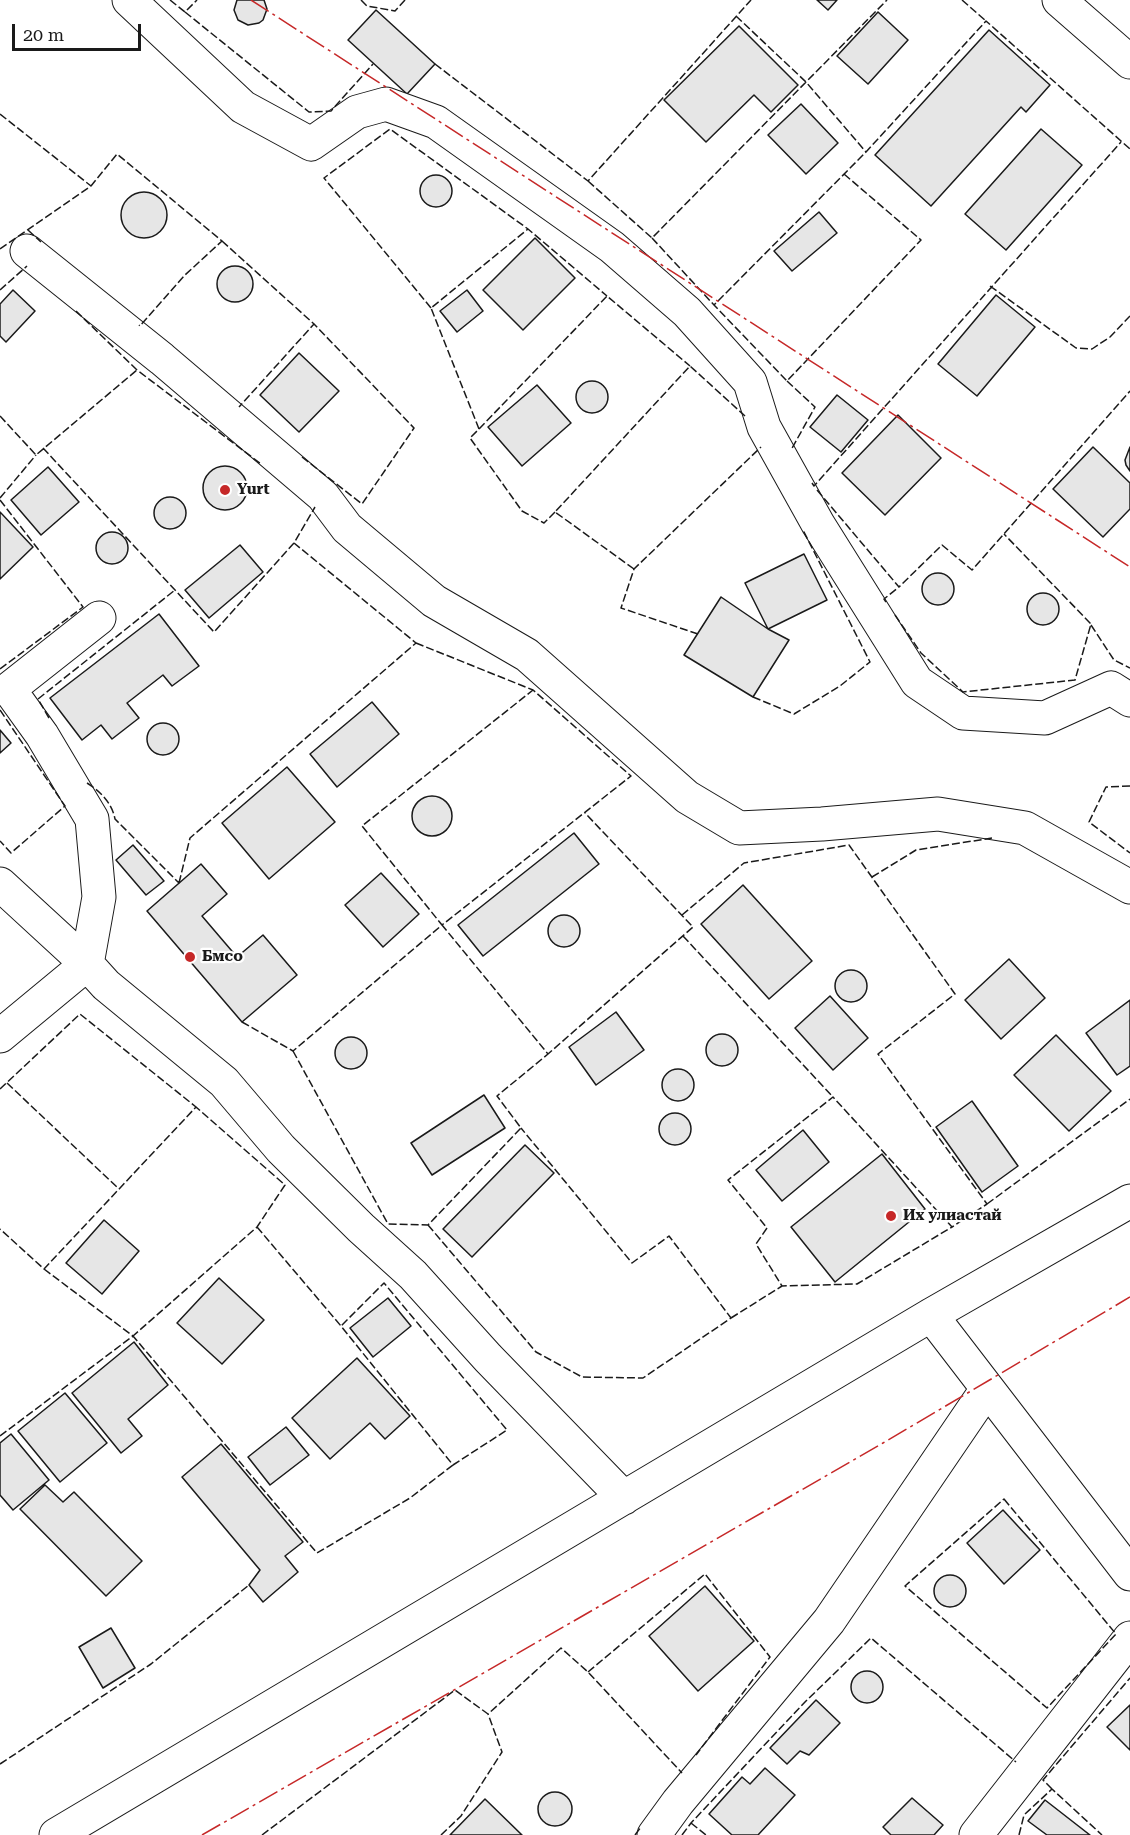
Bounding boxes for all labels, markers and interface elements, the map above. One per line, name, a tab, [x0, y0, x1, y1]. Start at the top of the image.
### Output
scale bar	[15, 12, 144, 50]
text: 20 m	[23, 24, 64, 45]
place label: Yurt	[237, 481, 270, 499]
marker: Yurt	[218, 483, 232, 497]
place label: Бмсо	[202, 948, 243, 966]
marker: Бмсо	[183, 950, 197, 964]
place label: Их улиастай	[903, 1207, 1002, 1225]
marker: Их улиастай	[884, 1209, 898, 1223]

